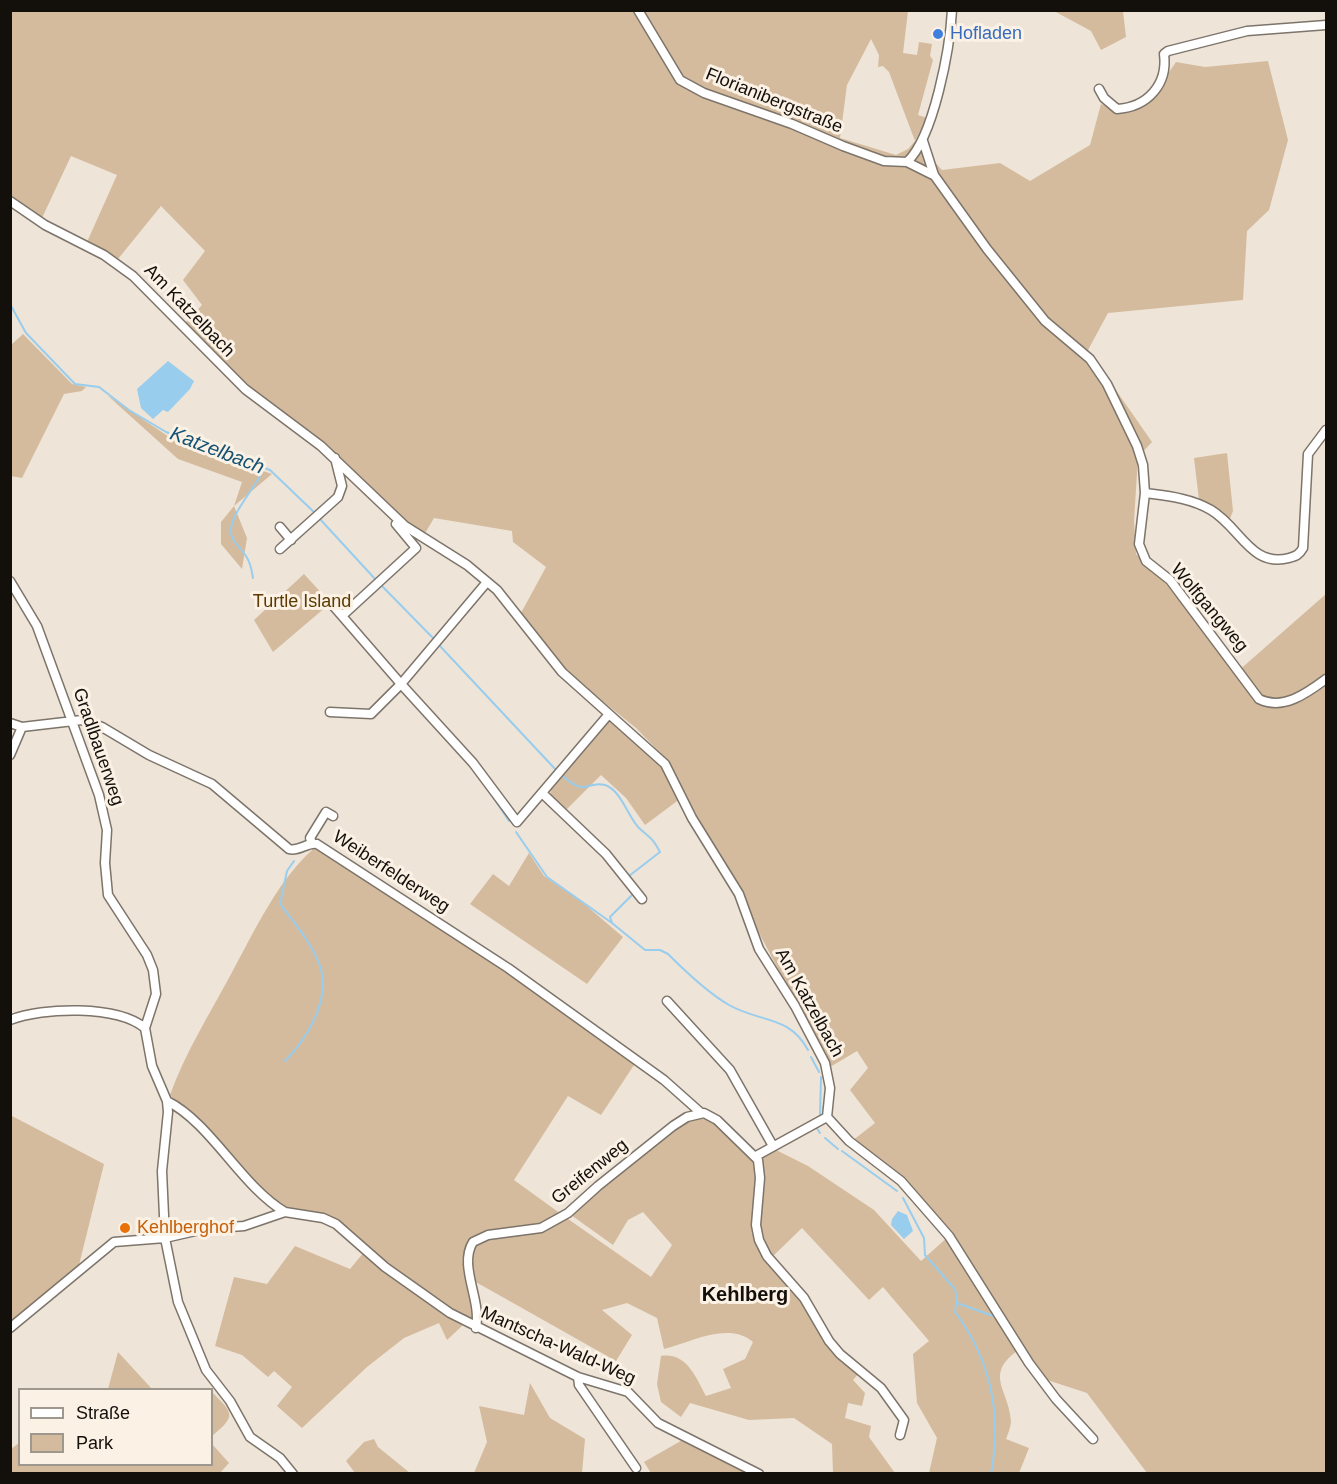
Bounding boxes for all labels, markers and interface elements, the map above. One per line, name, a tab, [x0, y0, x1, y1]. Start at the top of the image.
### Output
place label: Hofladen	[950, 23, 1022, 45]
marker: Hofladen	[931, 27, 945, 41]
street label: Florianibergstraße	[702, 64, 846, 138]
street label: Am Katzelbach	[139, 260, 239, 362]
water label: Katzelbach	[167, 422, 267, 480]
street label: Wolfgangweg	[1166, 559, 1252, 657]
park label: Turtle Island	[253, 591, 351, 613]
street label: Gradlbauerweg	[68, 685, 128, 809]
street label: Weiberfelderweg	[329, 826, 453, 918]
street label: Am Katzelbach	[770, 945, 848, 1061]
street label: Greifenweg	[547, 1135, 633, 1209]
place label: Kehlberghof	[137, 1217, 234, 1239]
marker: Kehlberghof	[118, 1221, 132, 1235]
district label: Kehlberg	[702, 1283, 788, 1307]
street label: Mantscha-Wald-Weg	[477, 1302, 639, 1390]
legend	[18, 1388, 213, 1466]
text: Straße	[76, 1403, 130, 1423]
text: Park	[76, 1433, 113, 1453]

